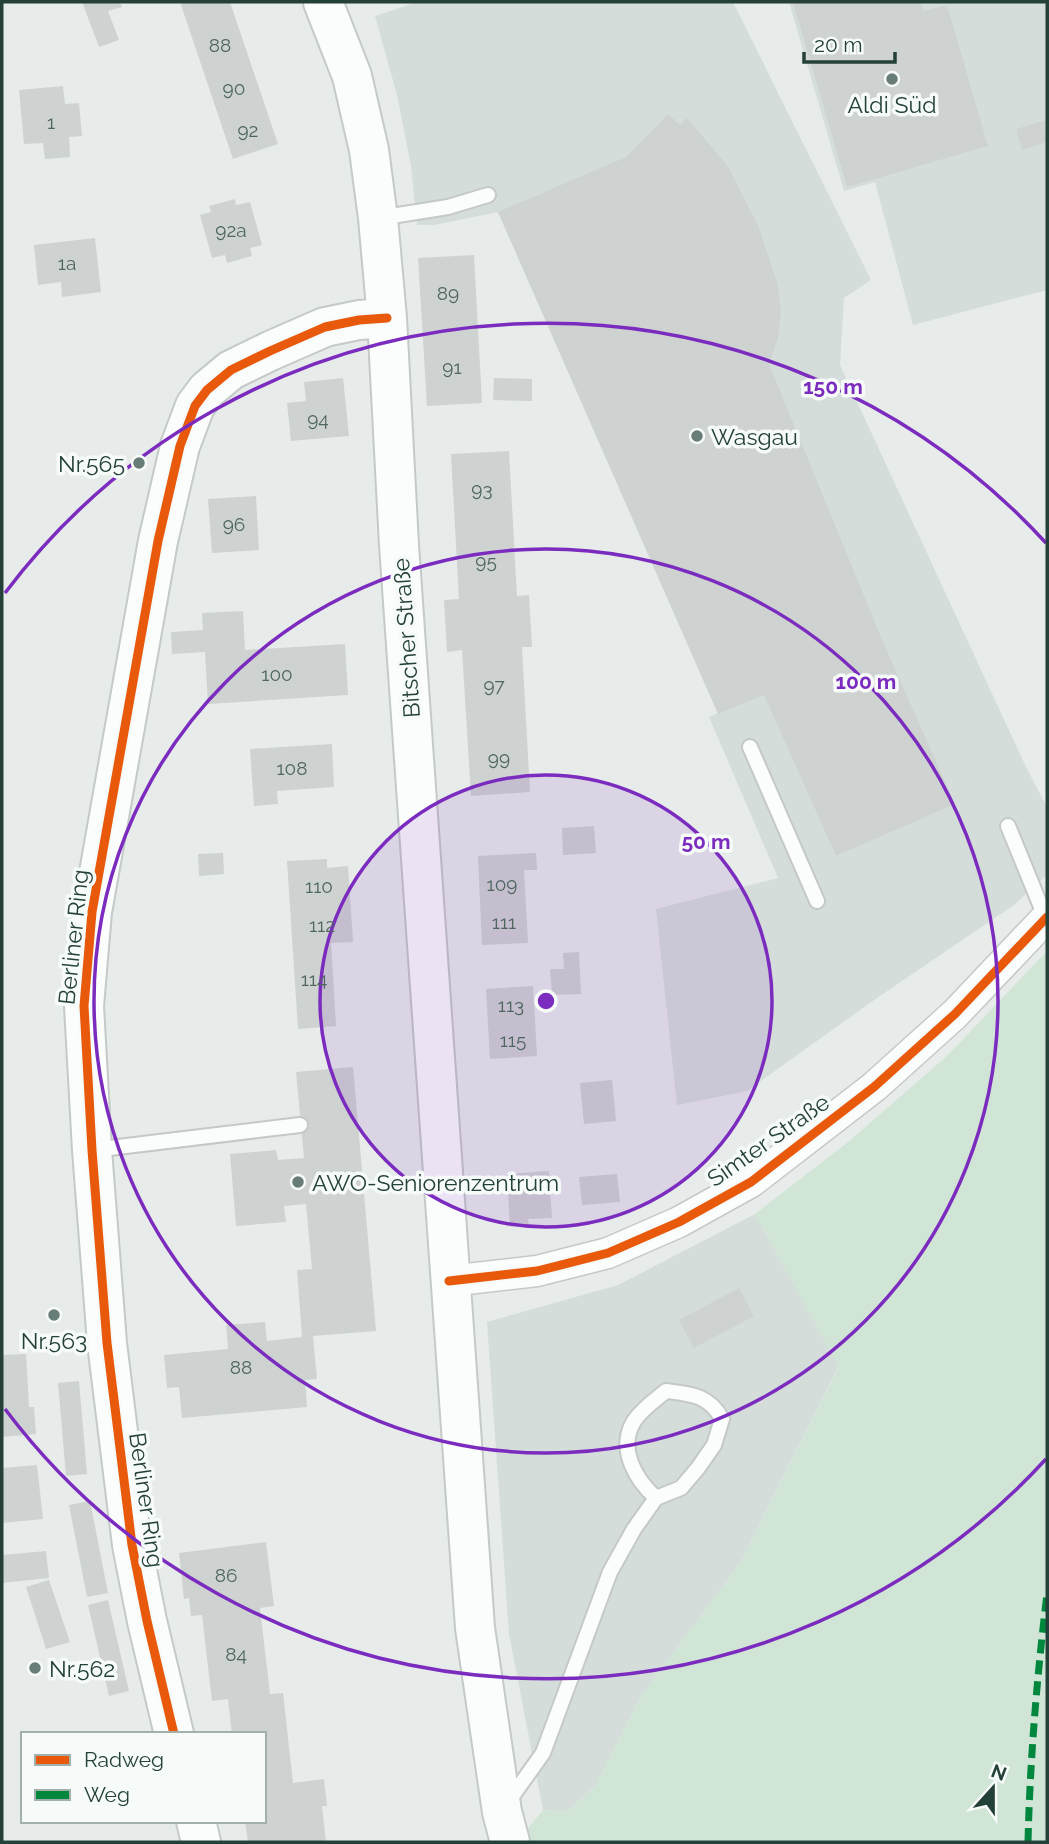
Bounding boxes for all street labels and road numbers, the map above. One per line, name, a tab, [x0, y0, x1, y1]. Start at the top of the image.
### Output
street label: Bitscher Straße	[387, 557, 425, 719]
street label: Berliner Ring	[52, 868, 94, 1006]
street label: Simter Straße	[702, 1088, 834, 1192]
street label: Berliner Ring	[124, 1431, 170, 1569]

